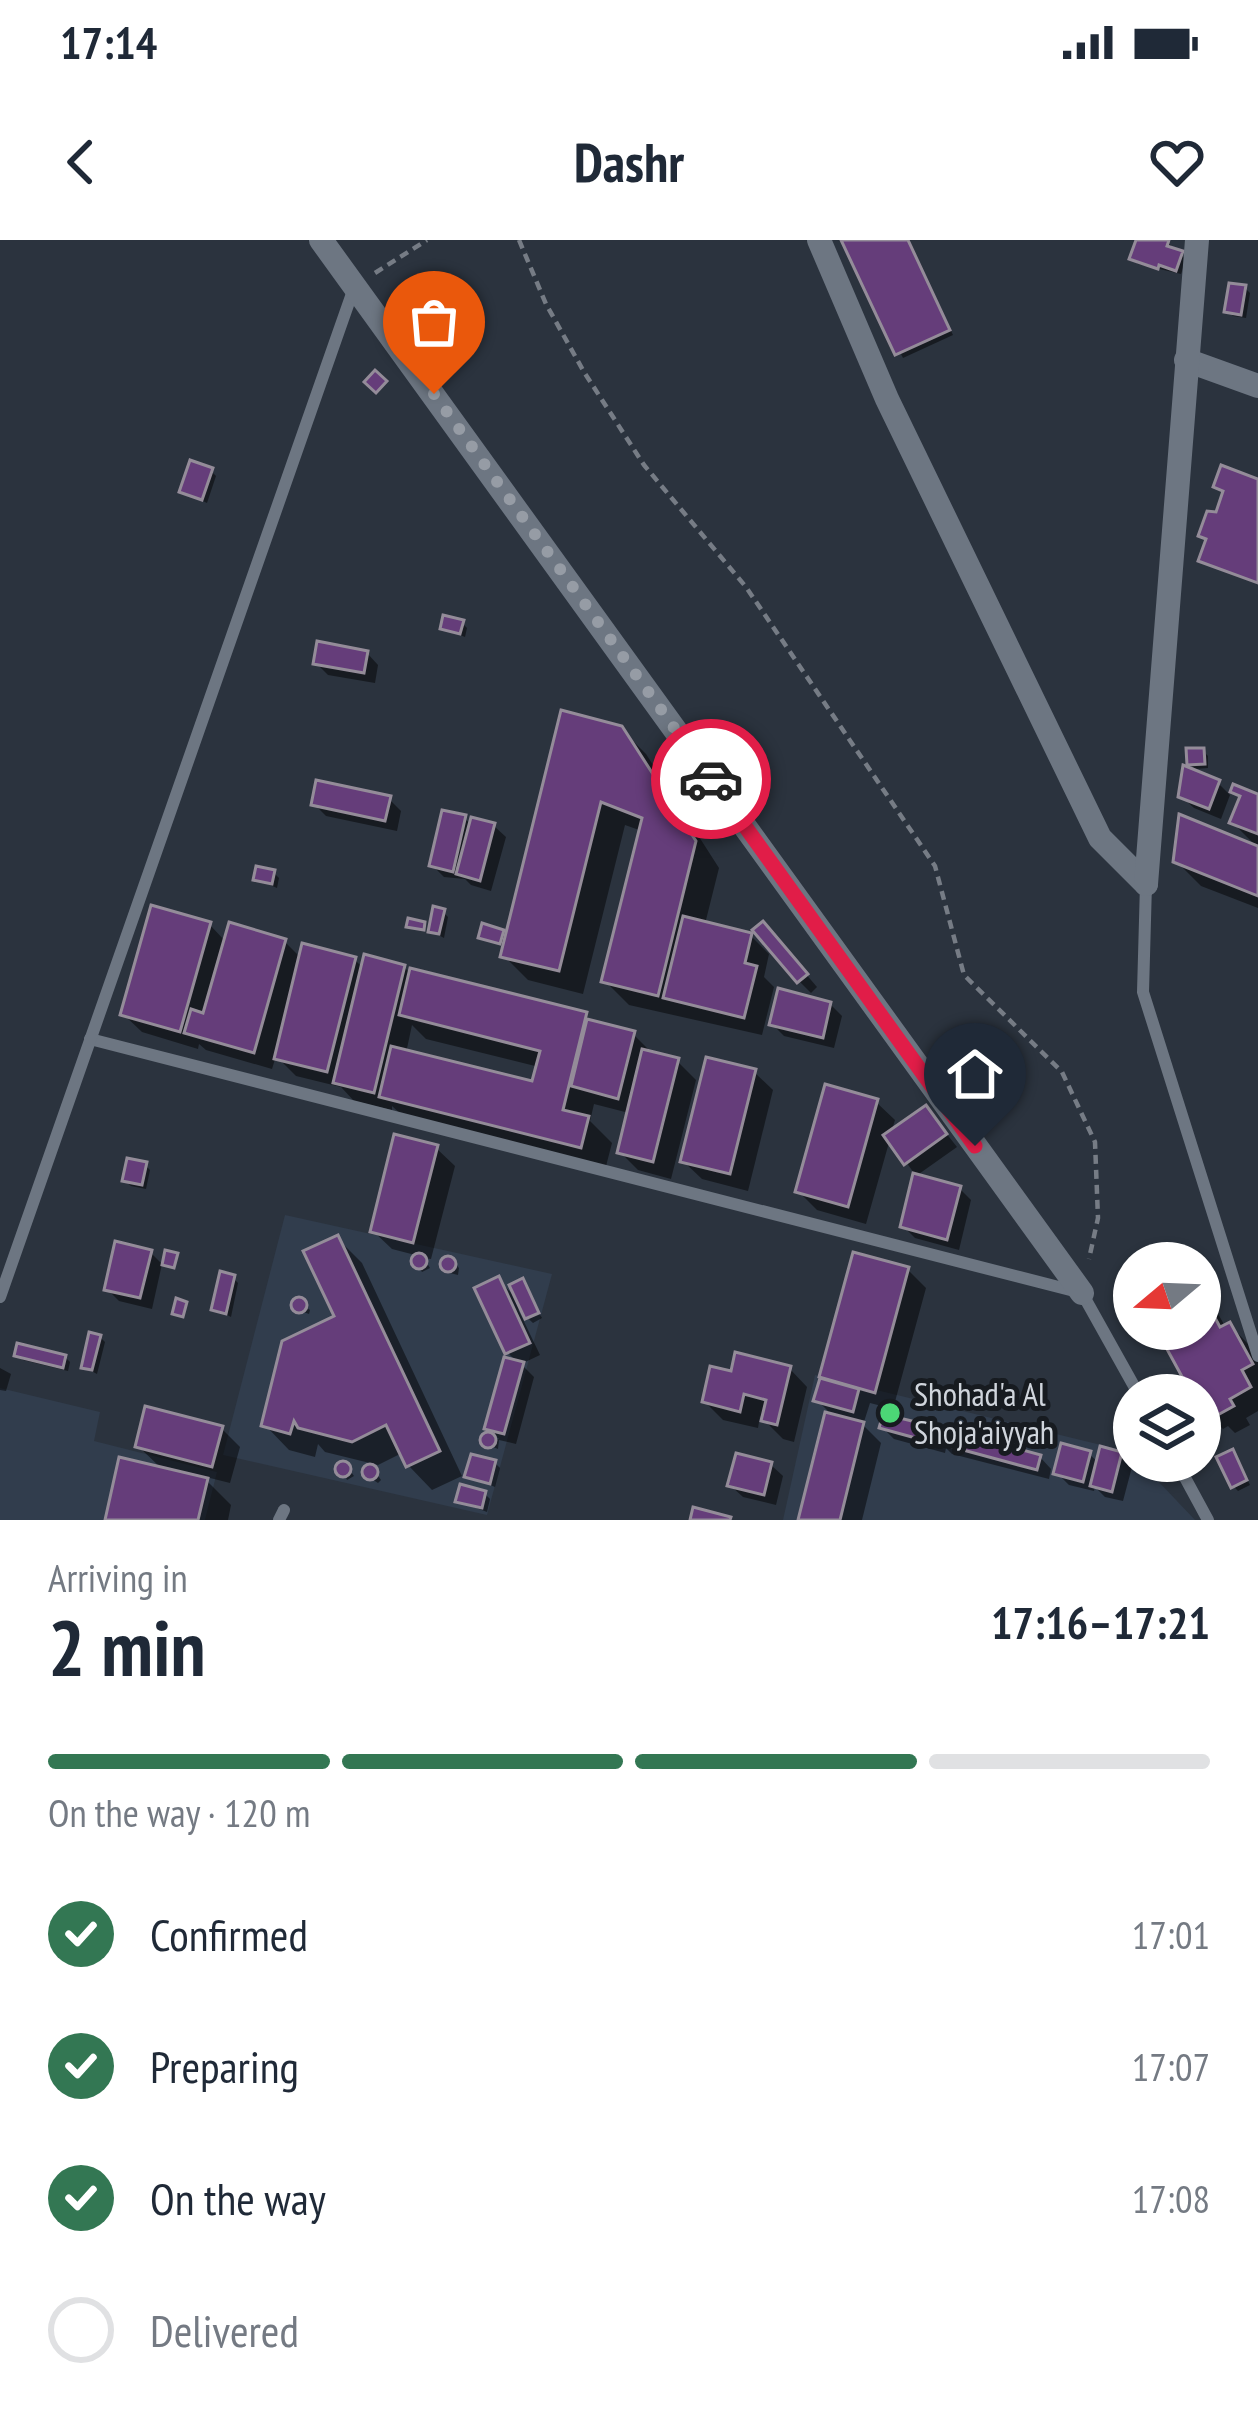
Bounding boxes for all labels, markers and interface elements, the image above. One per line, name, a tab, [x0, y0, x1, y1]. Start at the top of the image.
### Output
text: 17:14	[60, 13, 157, 71]
text: Dashr	[574, 127, 684, 197]
icon: back	[48, 129, 114, 195]
icon: heart	[1144, 129, 1210, 195]
pin	[383, 271, 485, 394]
icon: bag	[401, 289, 467, 355]
courier	[651, 719, 771, 839]
icon: car	[678, 746, 744, 812]
pin	[924, 1023, 1026, 1146]
icon: home	[942, 1041, 1008, 1107]
north arrow	[1113, 1242, 1221, 1350]
map controls	[1113, 1242, 1221, 1482]
place label: Shohad'a Al Shoja'aiyyah	[914, 1372, 1054, 1453]
button: layers	[1113, 1374, 1221, 1482]
marker: Shohad'a Al Shoja'aiyyah	[877, 1400, 903, 1426]
text: Arriving in	[48, 1552, 188, 1603]
text: 17:16–17:21	[991, 1593, 1210, 1651]
text: 2 min	[48, 1597, 206, 1698]
text: On the way · 120 m	[48, 1787, 310, 1838]
icon: check	[48, 1901, 114, 1967]
text: Confirmed	[150, 1905, 308, 1963]
text: 17:01	[1132, 1909, 1210, 1960]
icon: check	[48, 2033, 114, 2099]
text: Preparing	[150, 2037, 299, 2095]
text: 17:07	[1132, 2041, 1210, 2092]
icon: check	[48, 2165, 114, 2231]
text: On the way	[150, 2169, 326, 2227]
text: 17:08	[1132, 2173, 1210, 2224]
text: Delivered	[150, 2301, 299, 2359]

